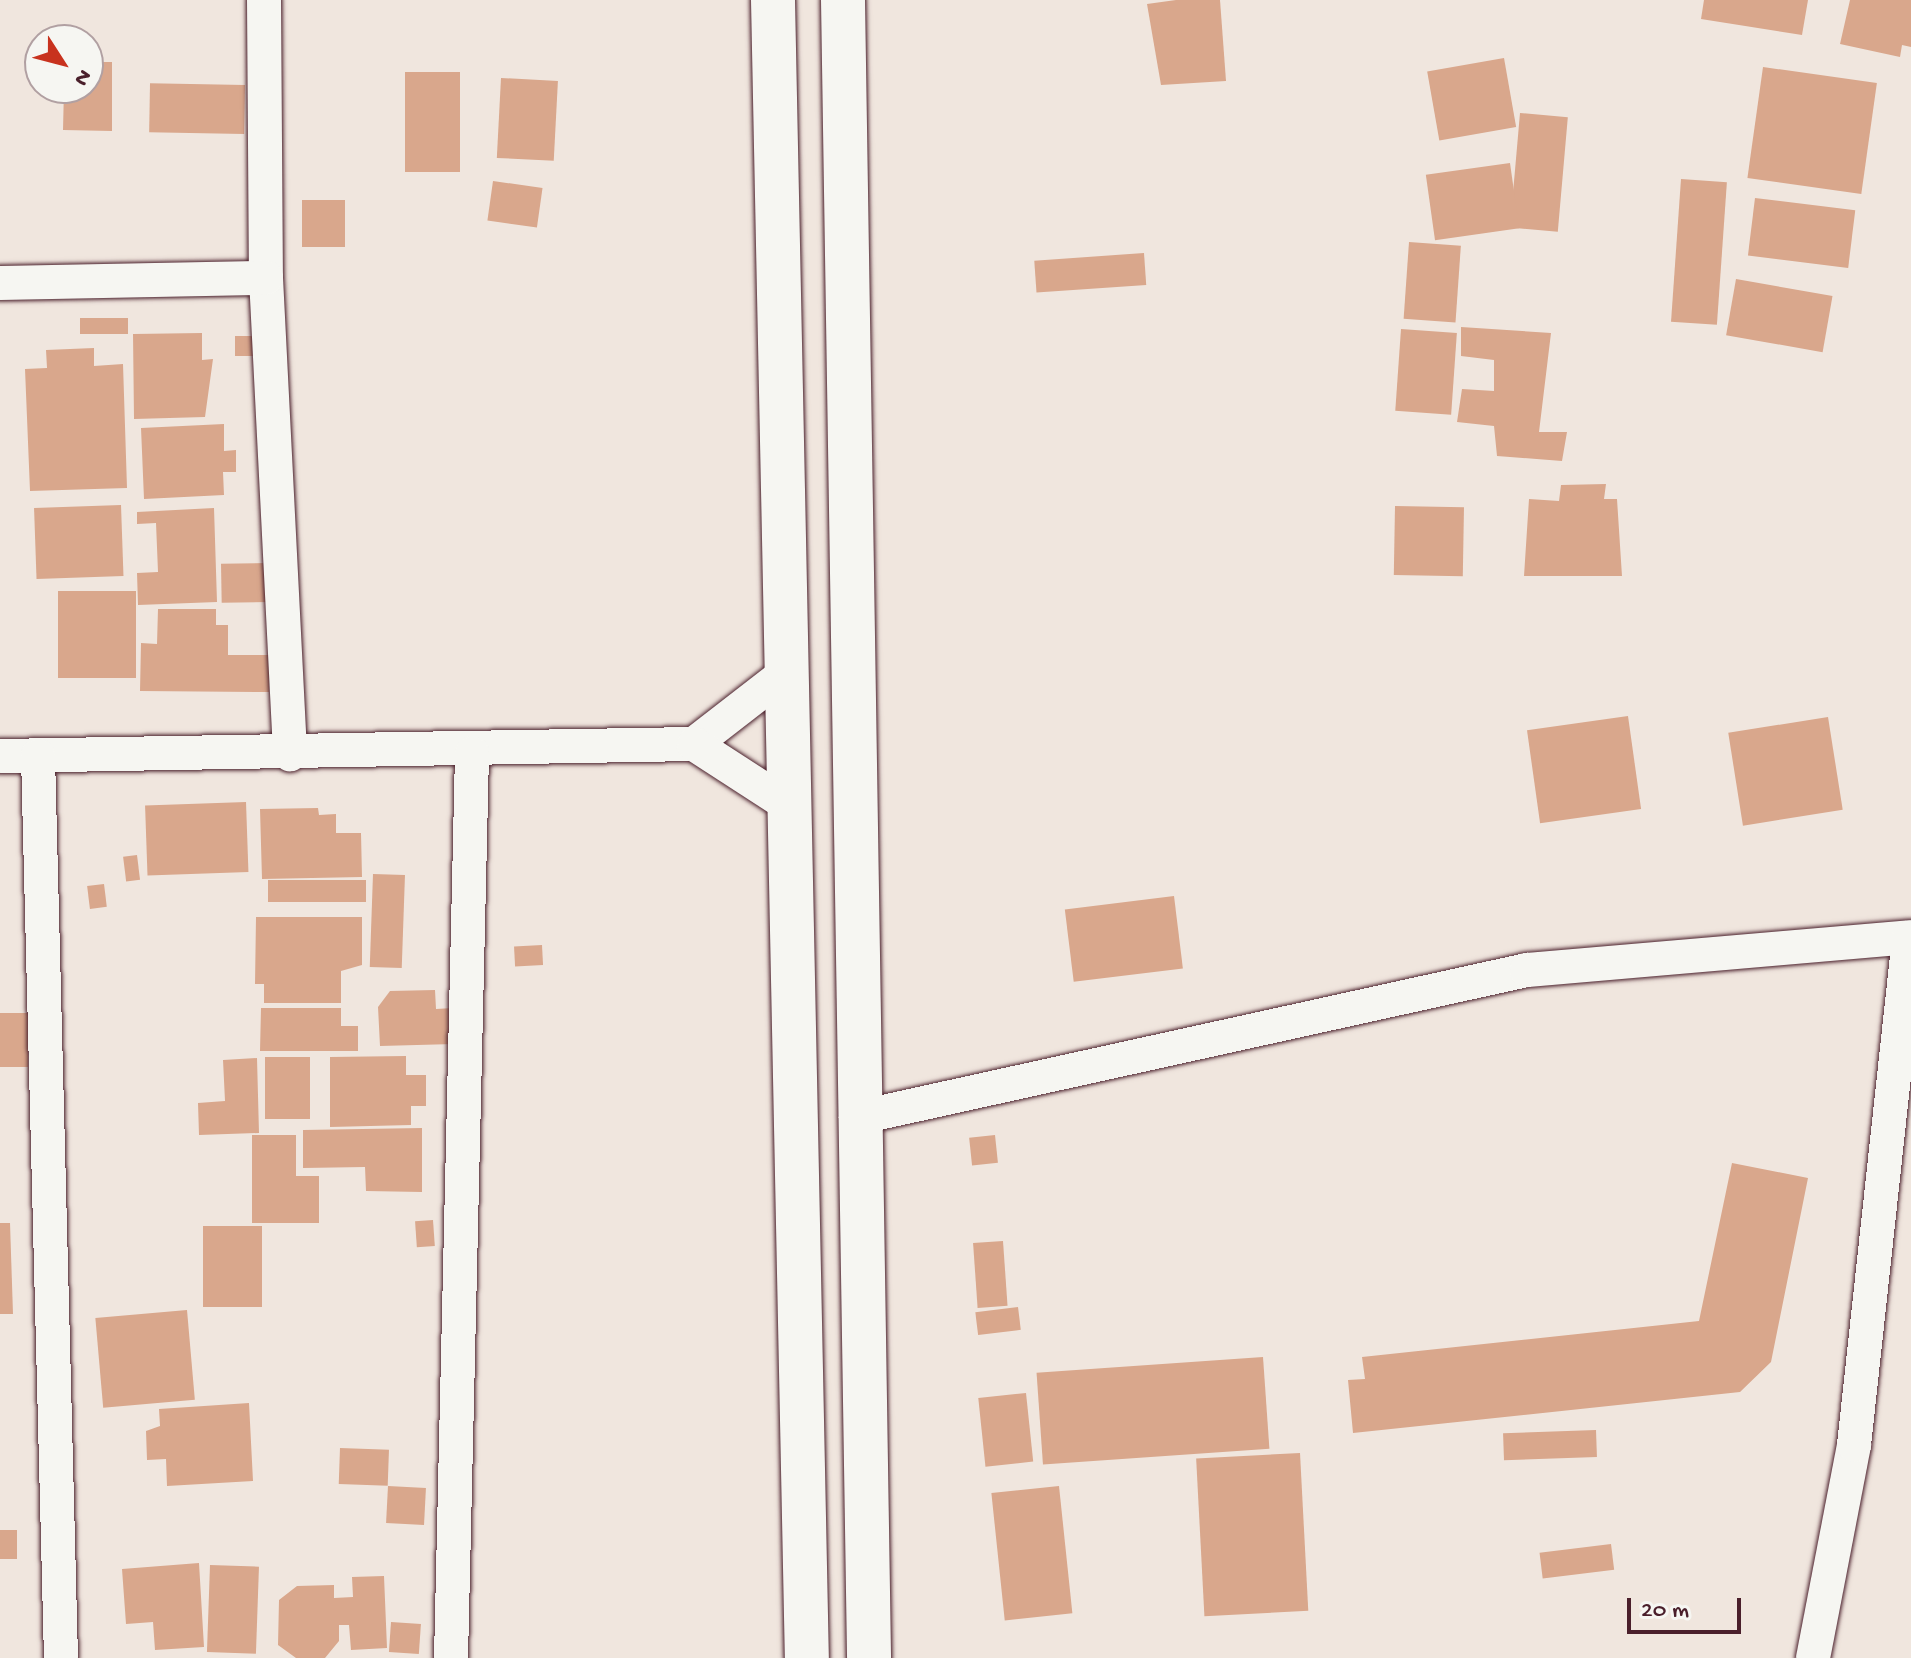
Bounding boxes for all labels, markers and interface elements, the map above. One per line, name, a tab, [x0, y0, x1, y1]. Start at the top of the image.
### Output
north arrow	[24, 24, 104, 104]
text: N	[67, 63, 97, 90]
scale bar	[1631, 1582, 1745, 1632]
text: 20 m	[1641, 1597, 1689, 1626]

